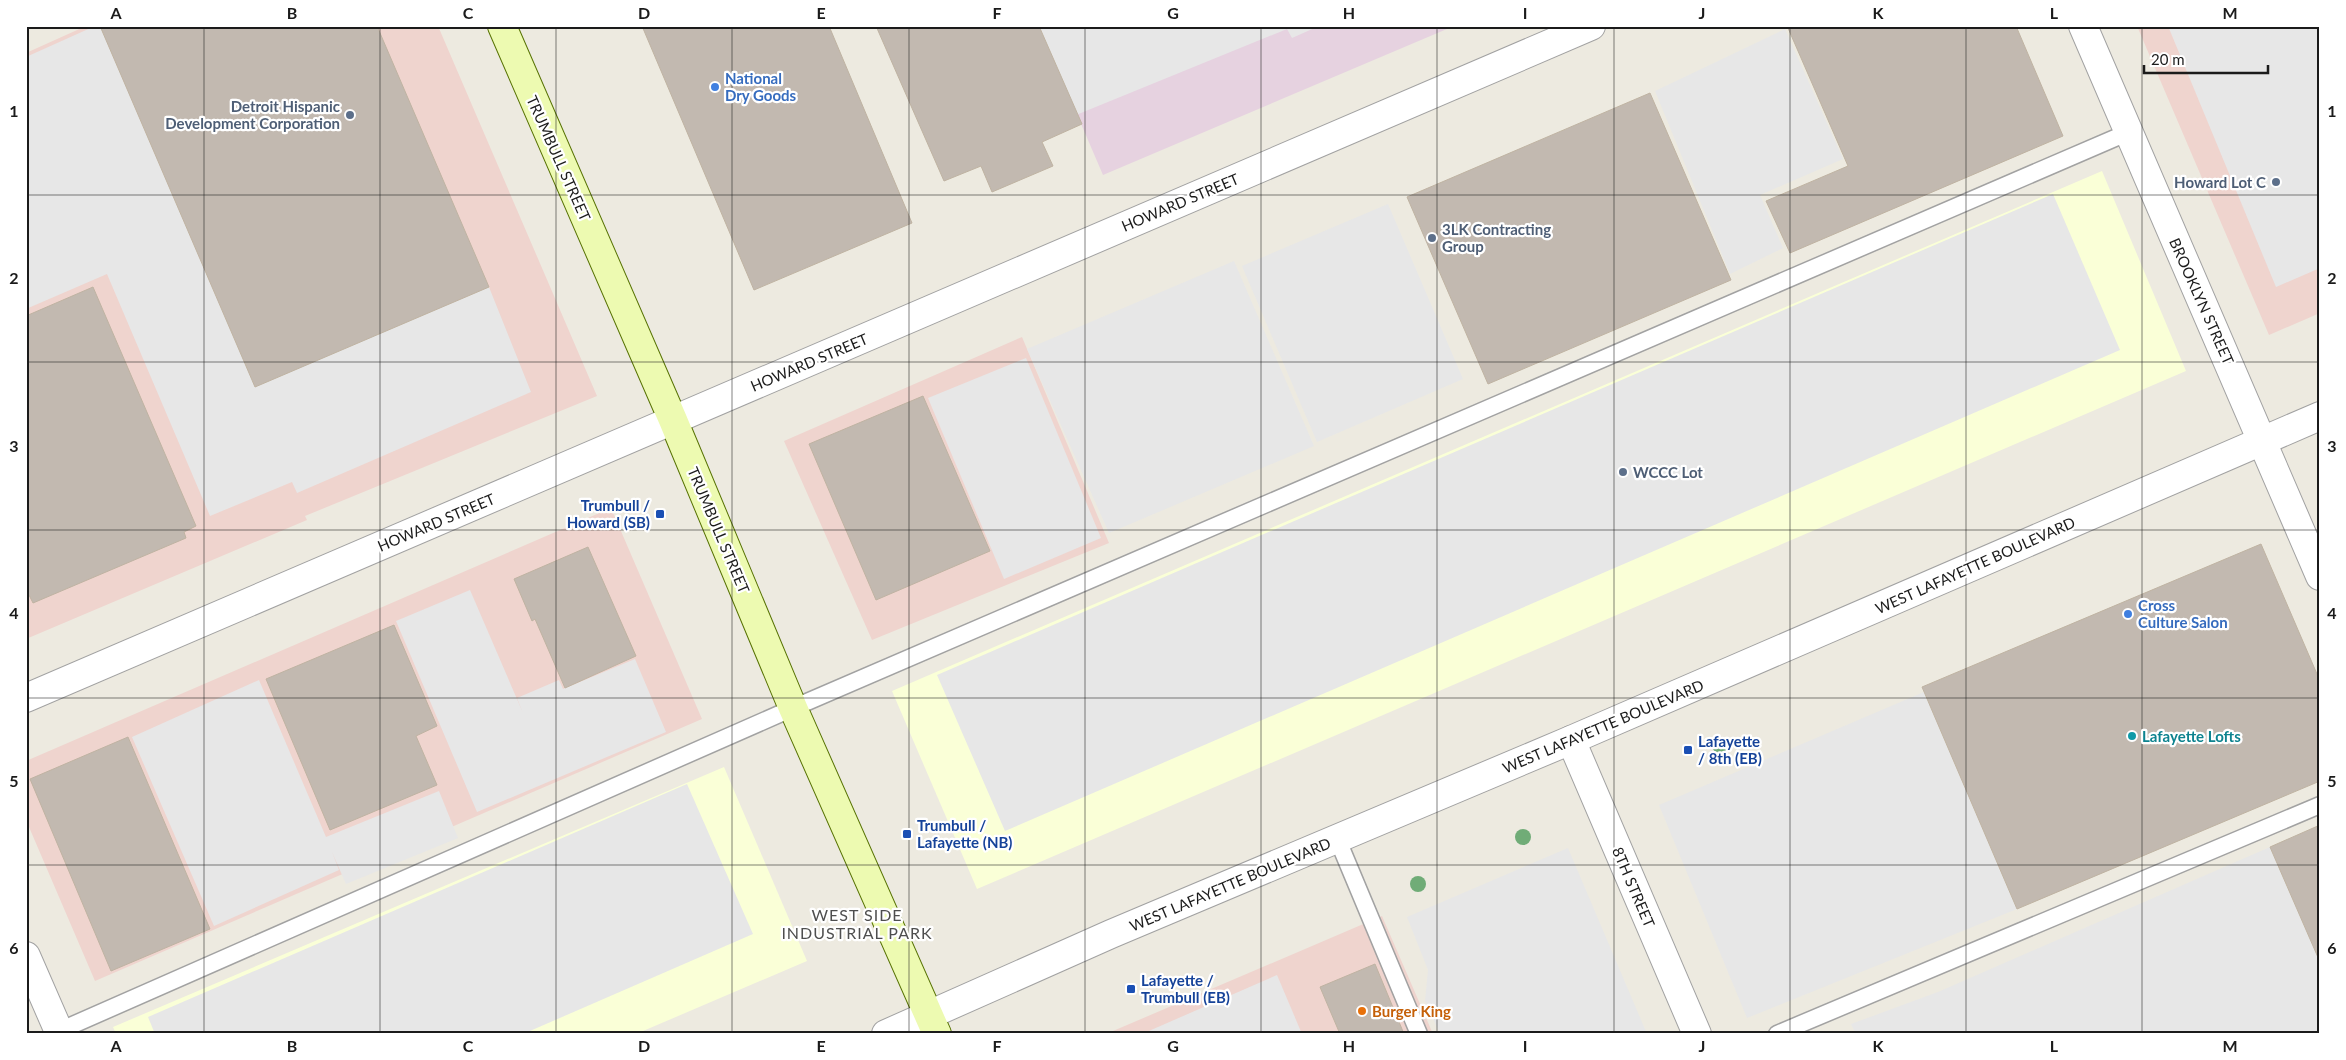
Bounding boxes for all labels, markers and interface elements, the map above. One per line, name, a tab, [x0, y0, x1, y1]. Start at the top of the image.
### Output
text: A	[109, 3, 122, 22]
text: B	[287, 3, 297, 22]
text: C	[463, 3, 474, 22]
text: D	[638, 3, 650, 22]
text: E	[816, 3, 826, 22]
text: F	[992, 3, 1002, 22]
text: G	[1167, 3, 1179, 22]
text: H	[1343, 3, 1355, 22]
text: I	[1523, 3, 1527, 22]
text: J	[1699, 3, 1705, 22]
text: K	[1873, 3, 1885, 22]
text: L	[2050, 3, 2059, 22]
text: M	[2222, 3, 2238, 22]
scale bar	[2144, 42, 2267, 74]
text: 20 m	[2151, 50, 2185, 68]
place label: National Dry Goods	[725, 69, 797, 104]
marker: National Dry Goods	[709, 81, 721, 93]
street label: TRUMBULL STREET	[523, 93, 595, 224]
place label: Detroit Hispanic Development Corporation	[165, 97, 340, 132]
text: 1	[9, 101, 19, 120]
text: 1	[2327, 101, 2337, 120]
marker: Detroit Hispanic Development Corporation	[344, 109, 356, 121]
street label: HOWARD STREET	[1119, 169, 1241, 235]
place label: Howard Lot C	[2174, 173, 2266, 191]
marker: Howard Lot C	[2270, 176, 2282, 188]
place label: 3LK Contracting Group	[1442, 220, 1551, 255]
marker: 3LK Contracting Group	[1426, 232, 1438, 244]
street label: BROOKLYN STREET	[2166, 235, 2238, 367]
text: 2	[9, 268, 19, 287]
text: 2	[2327, 268, 2337, 287]
street label: HOWARD STREET	[748, 329, 870, 395]
text: 3	[9, 436, 19, 455]
text: 3	[2327, 436, 2337, 455]
place label: WCCC Lot	[1633, 463, 1703, 481]
street label: TRUMBULL STREET	[684, 464, 754, 596]
marker: WCCC Lot	[1617, 466, 1629, 478]
street label: HOWARD STREET	[375, 489, 497, 555]
place label: Trumbull / Howard (SB)	[567, 496, 650, 531]
marker: Trumbull / Howard (SB)	[654, 508, 666, 520]
street label: WEST LAFAYETTE BOULEVARD	[1872, 513, 2078, 617]
place label: Cross Culture Salon	[2138, 596, 2228, 631]
text: 4	[9, 603, 19, 622]
text: 4	[2327, 603, 2337, 622]
marker: Cross Culture Salon	[2122, 608, 2134, 620]
street label: WEST LAFAYETTE BOULEVARD	[1500, 675, 1706, 777]
place label: Lafayette Lofts	[2142, 727, 2241, 745]
marker: Lafayette Lofts	[2126, 730, 2138, 742]
place label: Lafayette / 8th (EB)	[1698, 732, 1762, 767]
marker: Lafayette / 8th (EB)	[1682, 744, 1694, 756]
text: 5	[9, 771, 19, 790]
text: 5	[2327, 771, 2337, 790]
place label: Trumbull / Lafayette (NB)	[917, 816, 1012, 851]
marker: Trumbull / Lafayette (NB)	[901, 828, 913, 840]
street label: WEST LAFAYETTE BOULEVARD	[1127, 833, 1333, 935]
street label: 8TH STREET	[1609, 844, 1659, 930]
district label: WEST SIDE INDUSTRIAL PARK	[781, 905, 933, 942]
text: 6	[9, 938, 19, 957]
text: 6	[2327, 938, 2337, 957]
place label: Lafayette / Trumbull (EB)	[1141, 971, 1230, 1006]
marker: Lafayette / Trumbull (EB)	[1125, 983, 1137, 995]
place label: Burger King	[1372, 1002, 1451, 1020]
marker: Burger King	[1356, 1005, 1368, 1017]
text: A	[109, 1036, 122, 1055]
text: B	[287, 1036, 297, 1055]
text: C	[463, 1036, 474, 1055]
text: D	[638, 1036, 650, 1055]
text: E	[816, 1036, 826, 1055]
text: F	[992, 1036, 1002, 1055]
text: G	[1167, 1036, 1179, 1055]
text: H	[1343, 1036, 1355, 1055]
text: I	[1523, 1036, 1527, 1055]
text: J	[1699, 1036, 1705, 1055]
text: K	[1873, 1036, 1885, 1055]
text: L	[2050, 1036, 2059, 1055]
text: M	[2222, 1036, 2238, 1055]

